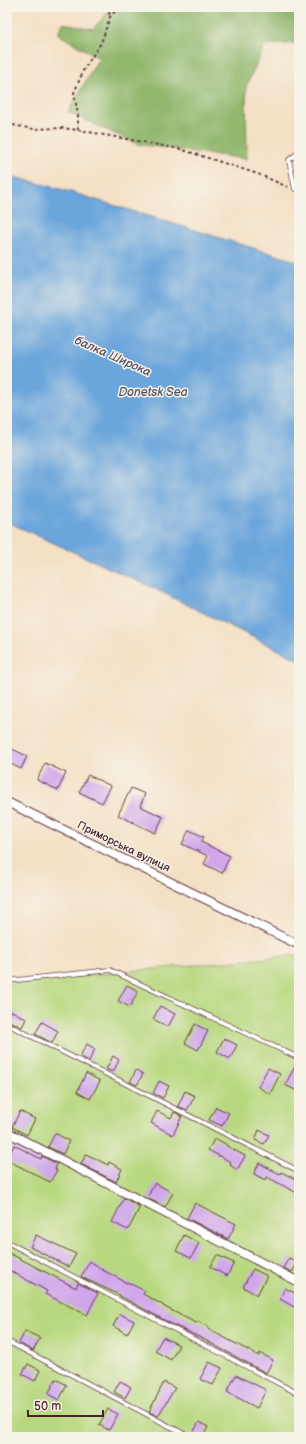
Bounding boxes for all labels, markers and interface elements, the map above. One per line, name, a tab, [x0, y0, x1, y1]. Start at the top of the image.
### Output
water label: балка Широка	[72, 333, 153, 380]
water label: Donetsk Sea	[118, 385, 188, 400]
street label: Приморська вулиця	[75, 818, 172, 875]
scale bar	[28, 1392, 103, 1418]
text: 50 m	[34, 1399, 61, 1414]

